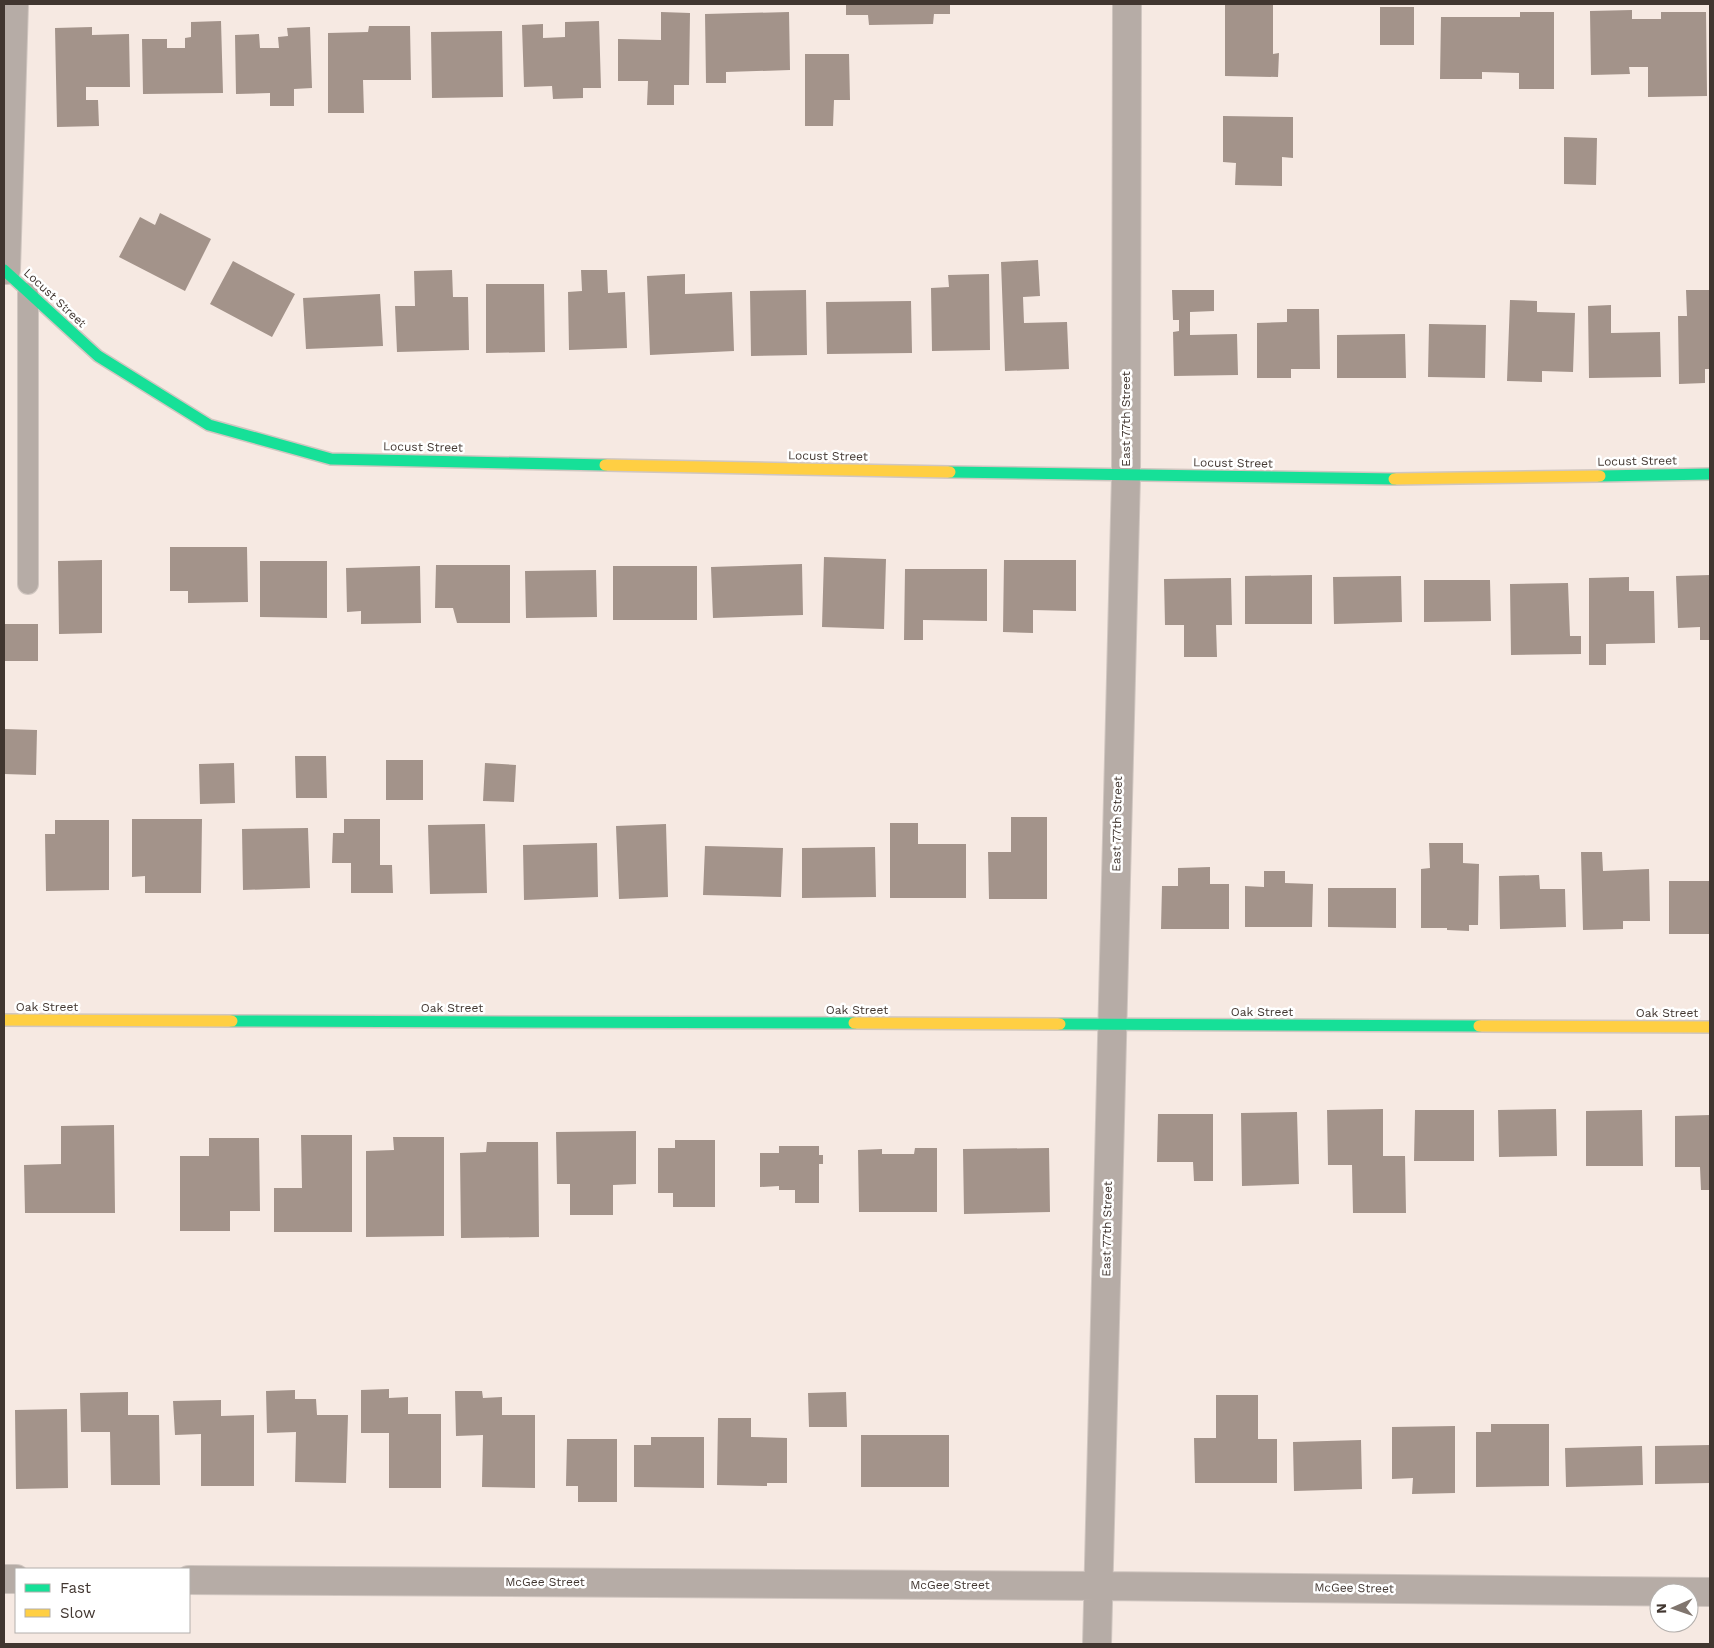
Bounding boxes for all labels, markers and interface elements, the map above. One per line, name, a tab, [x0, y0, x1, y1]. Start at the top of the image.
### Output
street label: Locust Street	[21, 266, 89, 330]
street label: East 77th Street	[1119, 371, 1133, 467]
street label: Locust Street	[383, 439, 463, 455]
street label: Locust Street	[788, 448, 868, 464]
street label: Locust Street	[1597, 453, 1677, 469]
street label: Locust Street	[1193, 455, 1273, 471]
street label: East 77th Street	[1109, 776, 1125, 872]
street label: Oak Street	[16, 1000, 78, 1014]
street label: Oak Street	[421, 1001, 483, 1015]
street label: Oak Street	[826, 1003, 888, 1017]
street label: Oak Street	[1231, 1005, 1293, 1019]
street label: Oak Street	[1636, 1006, 1698, 1020]
street label: East 77th Street	[1099, 1181, 1115, 1277]
legend	[15, 1568, 190, 1633]
street label: McGee Street	[505, 1575, 585, 1589]
street label: McGee Street	[910, 1578, 990, 1592]
text: Fast	[60, 1579, 92, 1597]
street label: McGee Street	[1314, 1580, 1394, 1596]
north arrow	[1649, 1583, 1699, 1633]
text: N	[1653, 1603, 1669, 1614]
text: Slow	[60, 1604, 96, 1622]

